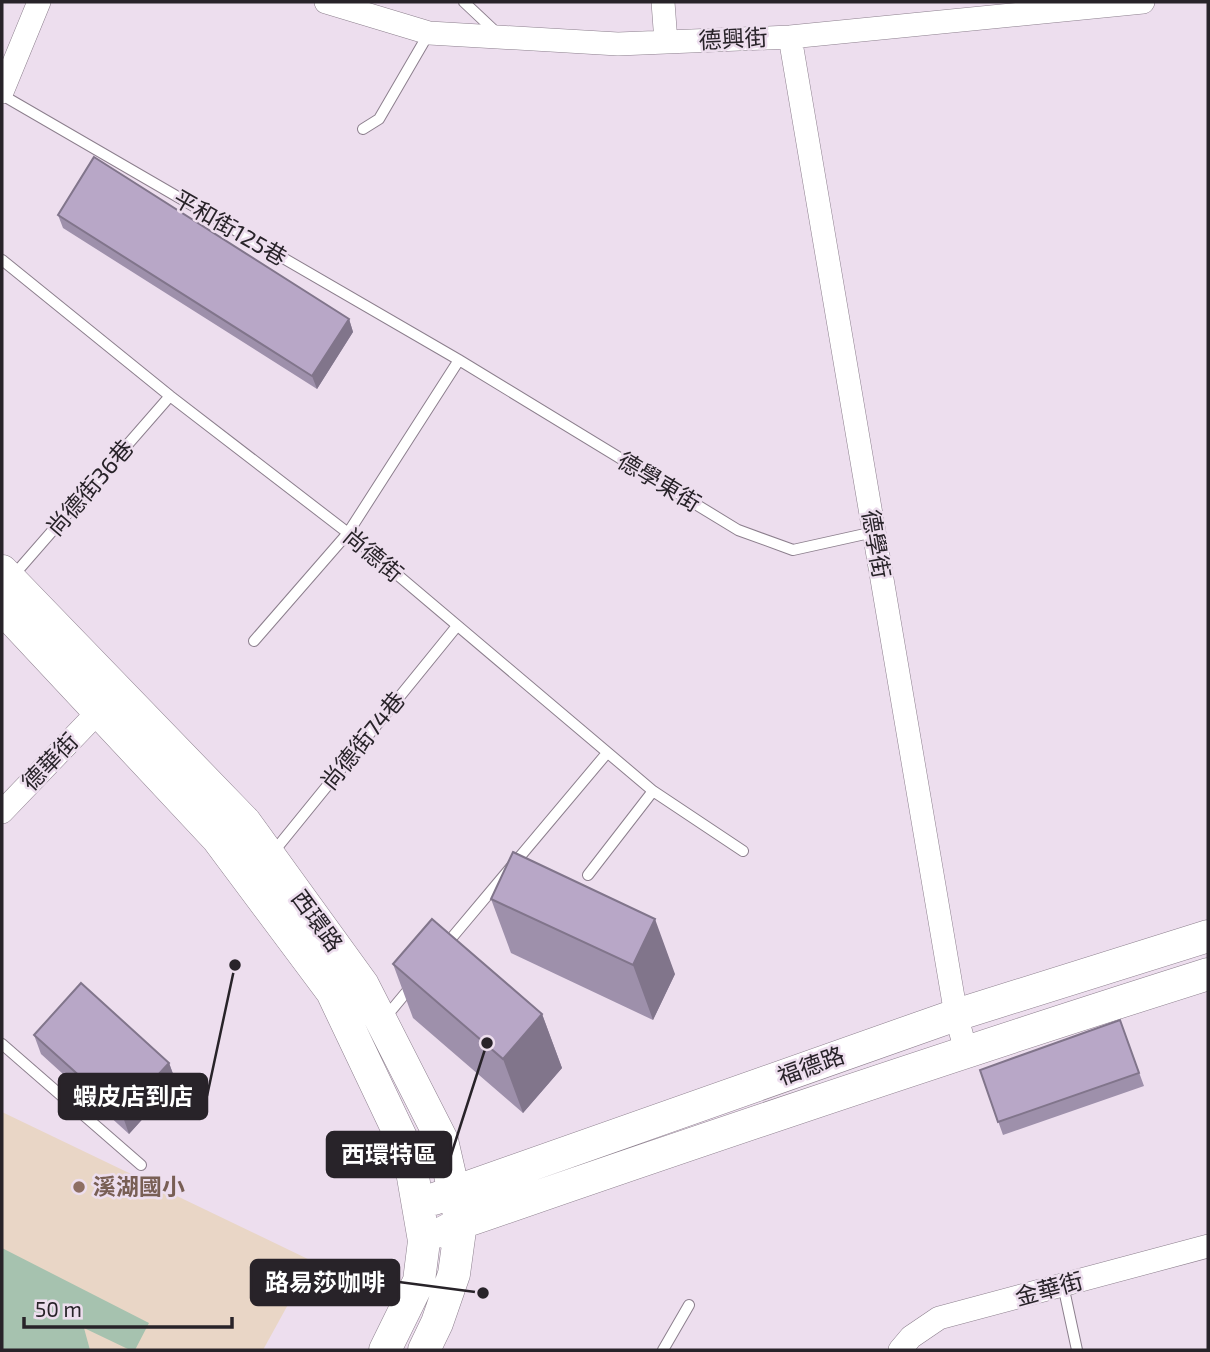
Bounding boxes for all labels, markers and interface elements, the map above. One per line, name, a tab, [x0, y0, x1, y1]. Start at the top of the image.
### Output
street label: 德興街	[698, 22, 768, 54]
street label: 平和街125巷	[169, 183, 292, 271]
street label: 尚德街36巷	[40, 434, 139, 541]
street label: 德學東街	[613, 445, 706, 517]
street label: 德學街	[857, 507, 897, 580]
street label: 尚德街	[338, 521, 409, 587]
street label: 尚德街74巷	[314, 686, 410, 795]
street label: 德華街	[15, 727, 83, 796]
street label: 西環路	[286, 884, 349, 957]
street label: 福德路	[773, 1040, 848, 1090]
callout: 蝦皮店到店	[59, 1074, 207, 1119]
text: 蝦皮店到店	[73, 1081, 193, 1110]
callout: 西環特區	[327, 1132, 451, 1177]
text: 西環特區	[341, 1139, 437, 1168]
place label: 溪湖國小	[93, 1172, 185, 1200]
marker: 溪湖國小	[71, 1179, 87, 1195]
callout: 路易莎咖啡	[251, 1260, 399, 1305]
street label: 金華街	[1012, 1266, 1086, 1310]
text: 路易莎咖啡	[265, 1267, 385, 1296]
scale bar	[24, 1286, 233, 1330]
text: 50 m	[35, 1296, 82, 1321]

